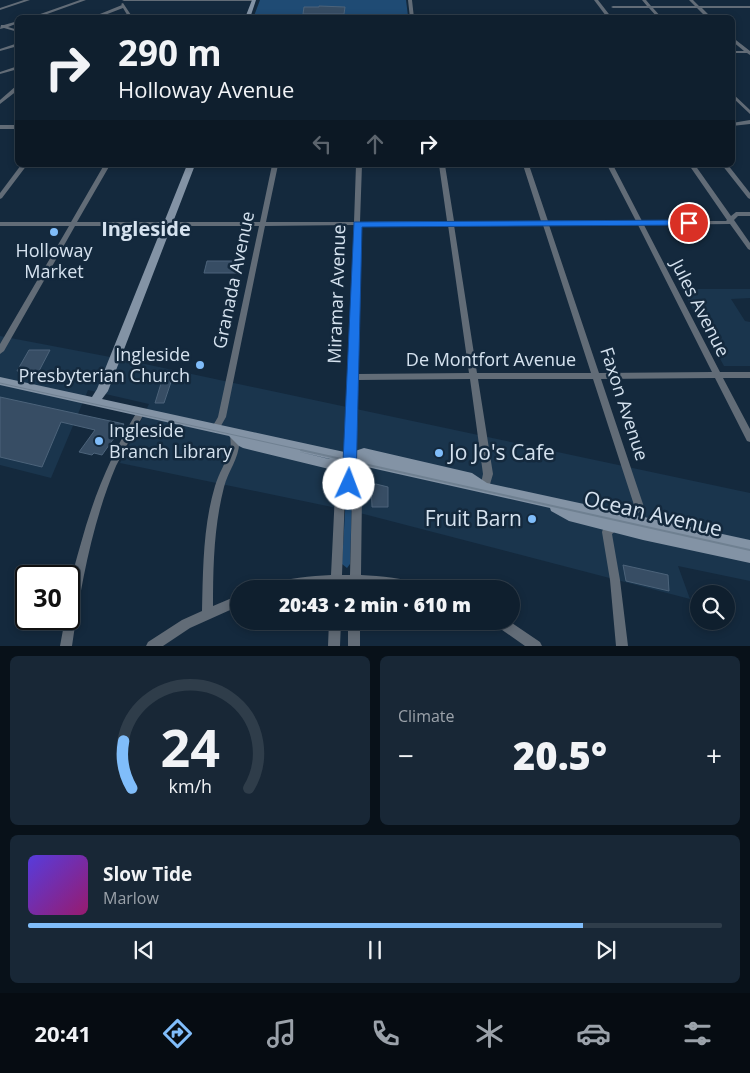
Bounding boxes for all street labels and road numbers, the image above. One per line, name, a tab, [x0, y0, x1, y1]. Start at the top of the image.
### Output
street label: Granada Avenue	[207, 209, 259, 351]
street label: Miramar Avenue	[322, 224, 350, 364]
street label: Jules Avenue	[665, 253, 736, 360]
street label: Faxon Avenue	[595, 344, 655, 463]
street label: De Montfort Avenue	[406, 347, 576, 371]
street label: Ocean Avenue	[581, 483, 725, 543]

